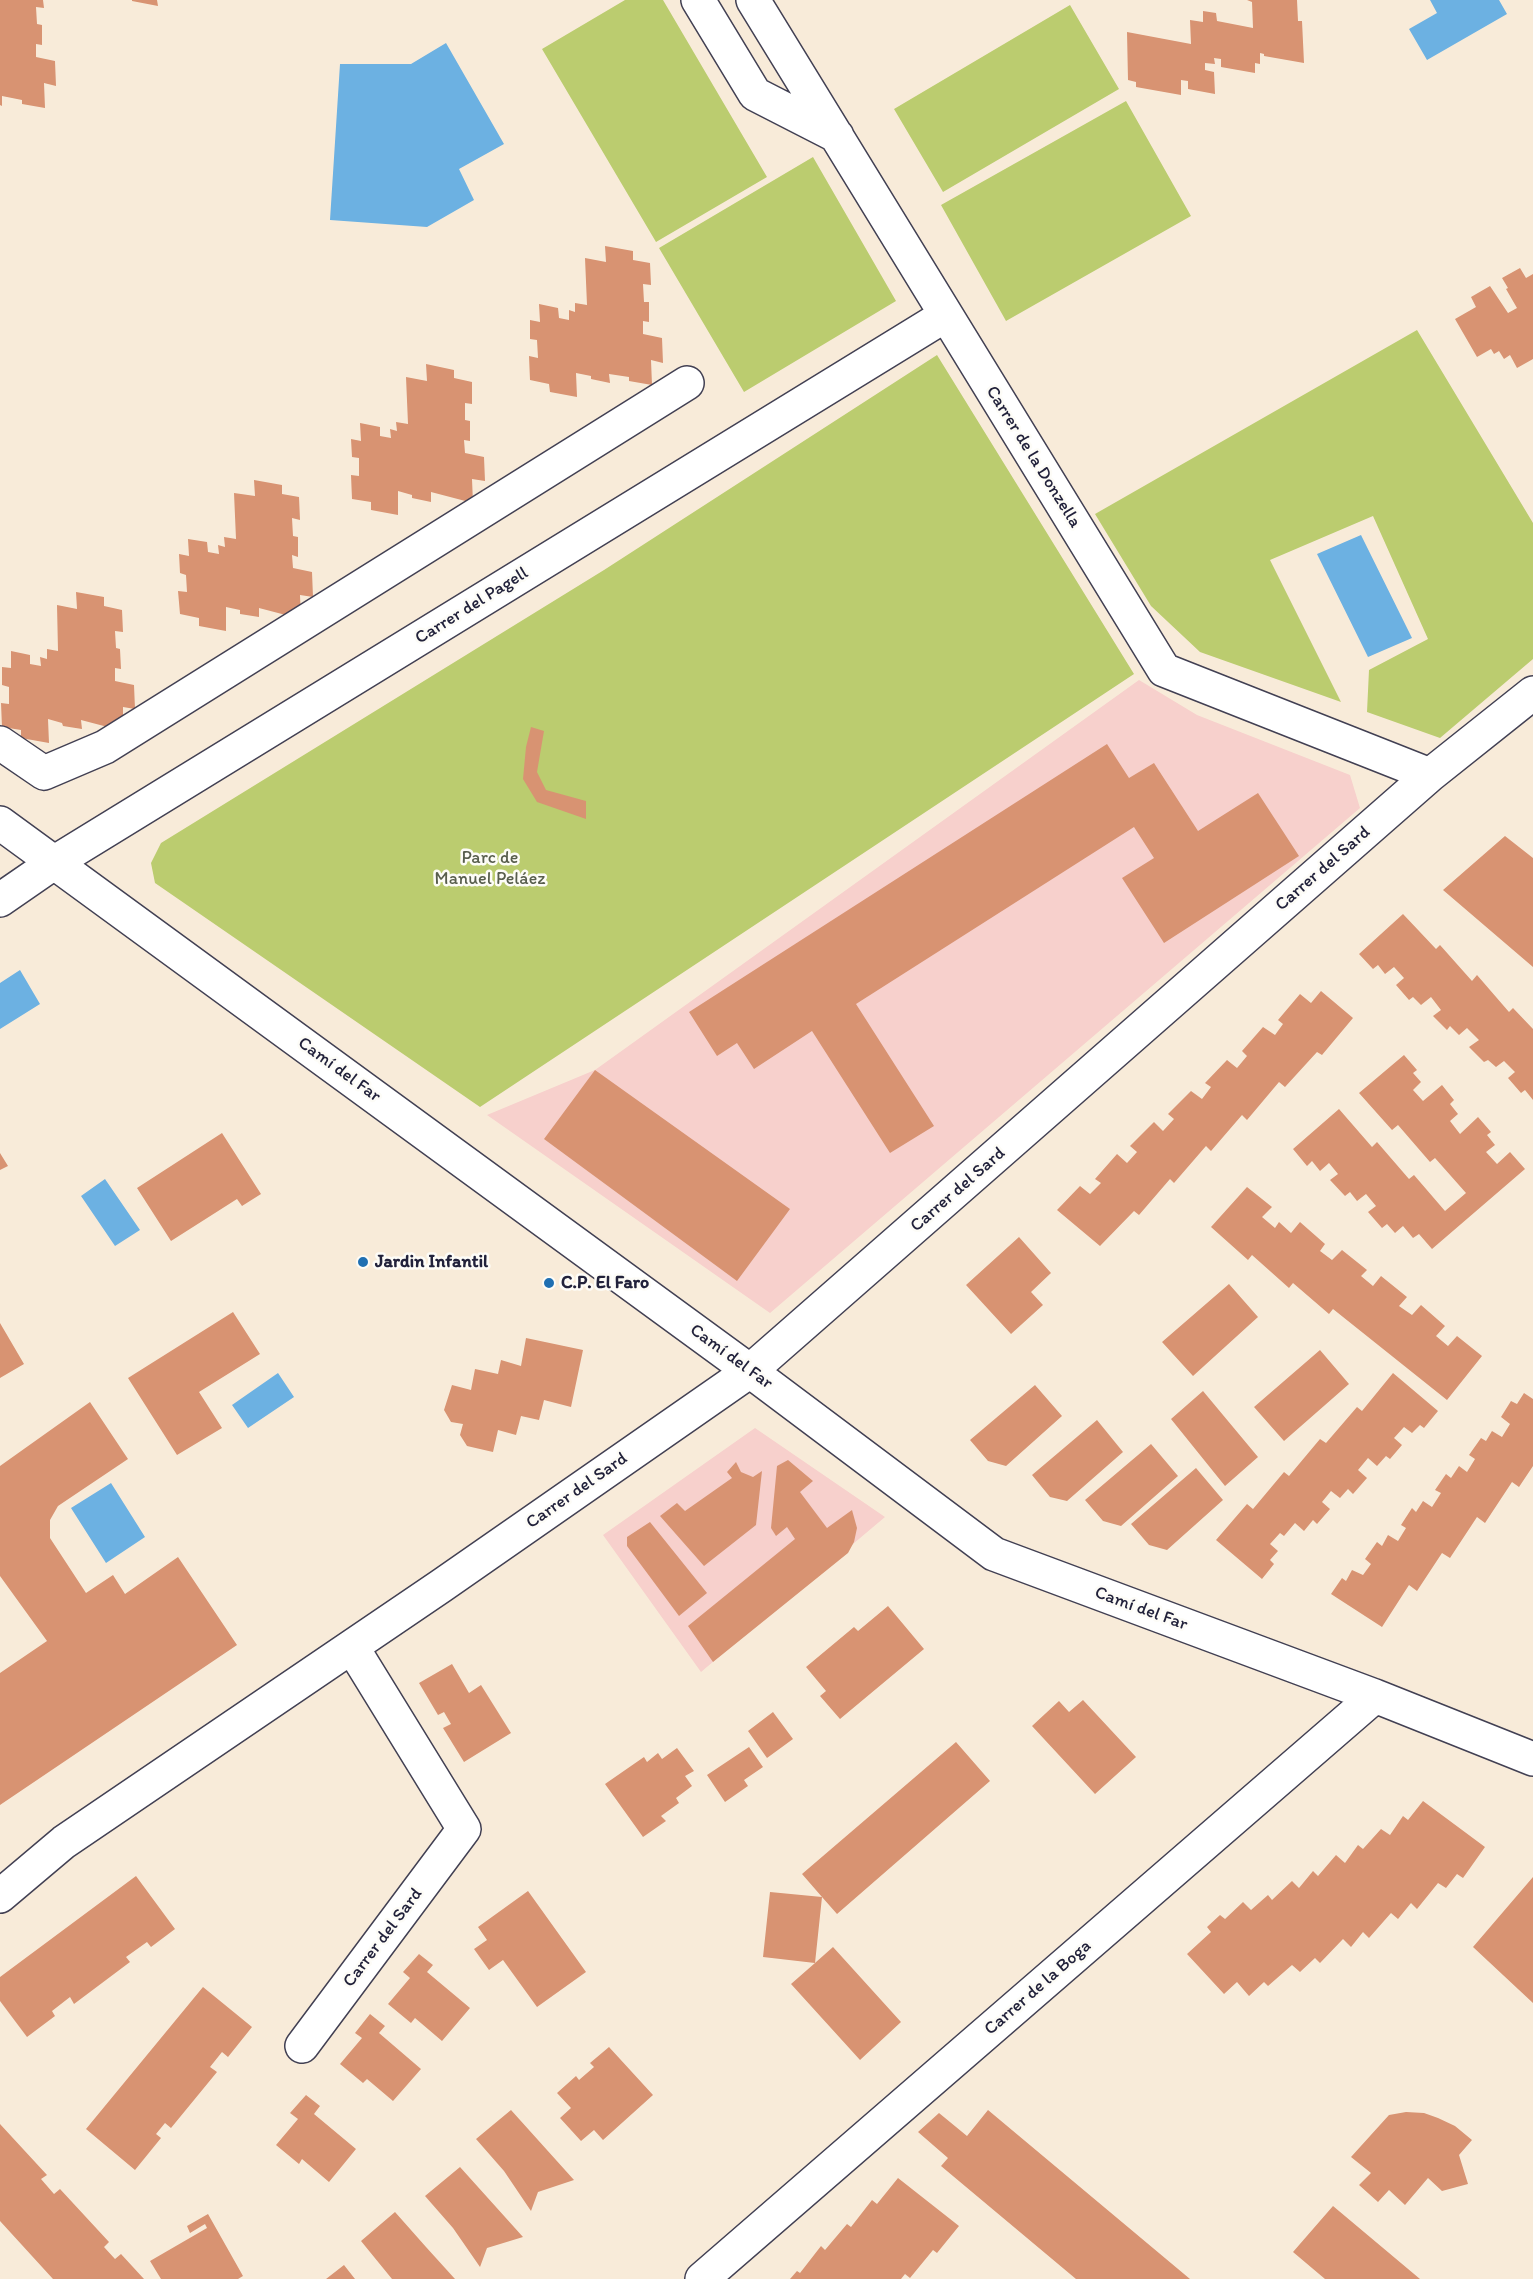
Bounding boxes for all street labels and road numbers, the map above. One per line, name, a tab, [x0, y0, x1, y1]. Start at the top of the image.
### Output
street label: Carrer de la Donzella	[981, 382, 1085, 532]
street label: Carrer del Pagell	[411, 563, 533, 649]
street label: Carrer del Sard	[1271, 822, 1375, 916]
street label: Camí del Far	[293, 1033, 385, 1107]
street label: Carrer del Sard	[906, 1143, 1010, 1237]
street label: Camí del Far	[685, 1320, 777, 1394]
street label: Carrer del Sard	[522, 1448, 632, 1534]
street label: Camí del Far	[1092, 1582, 1190, 1636]
street label: Carrer del Sard	[339, 1884, 427, 1992]
street label: Carrer de la Boga	[980, 1936, 1096, 2040]

